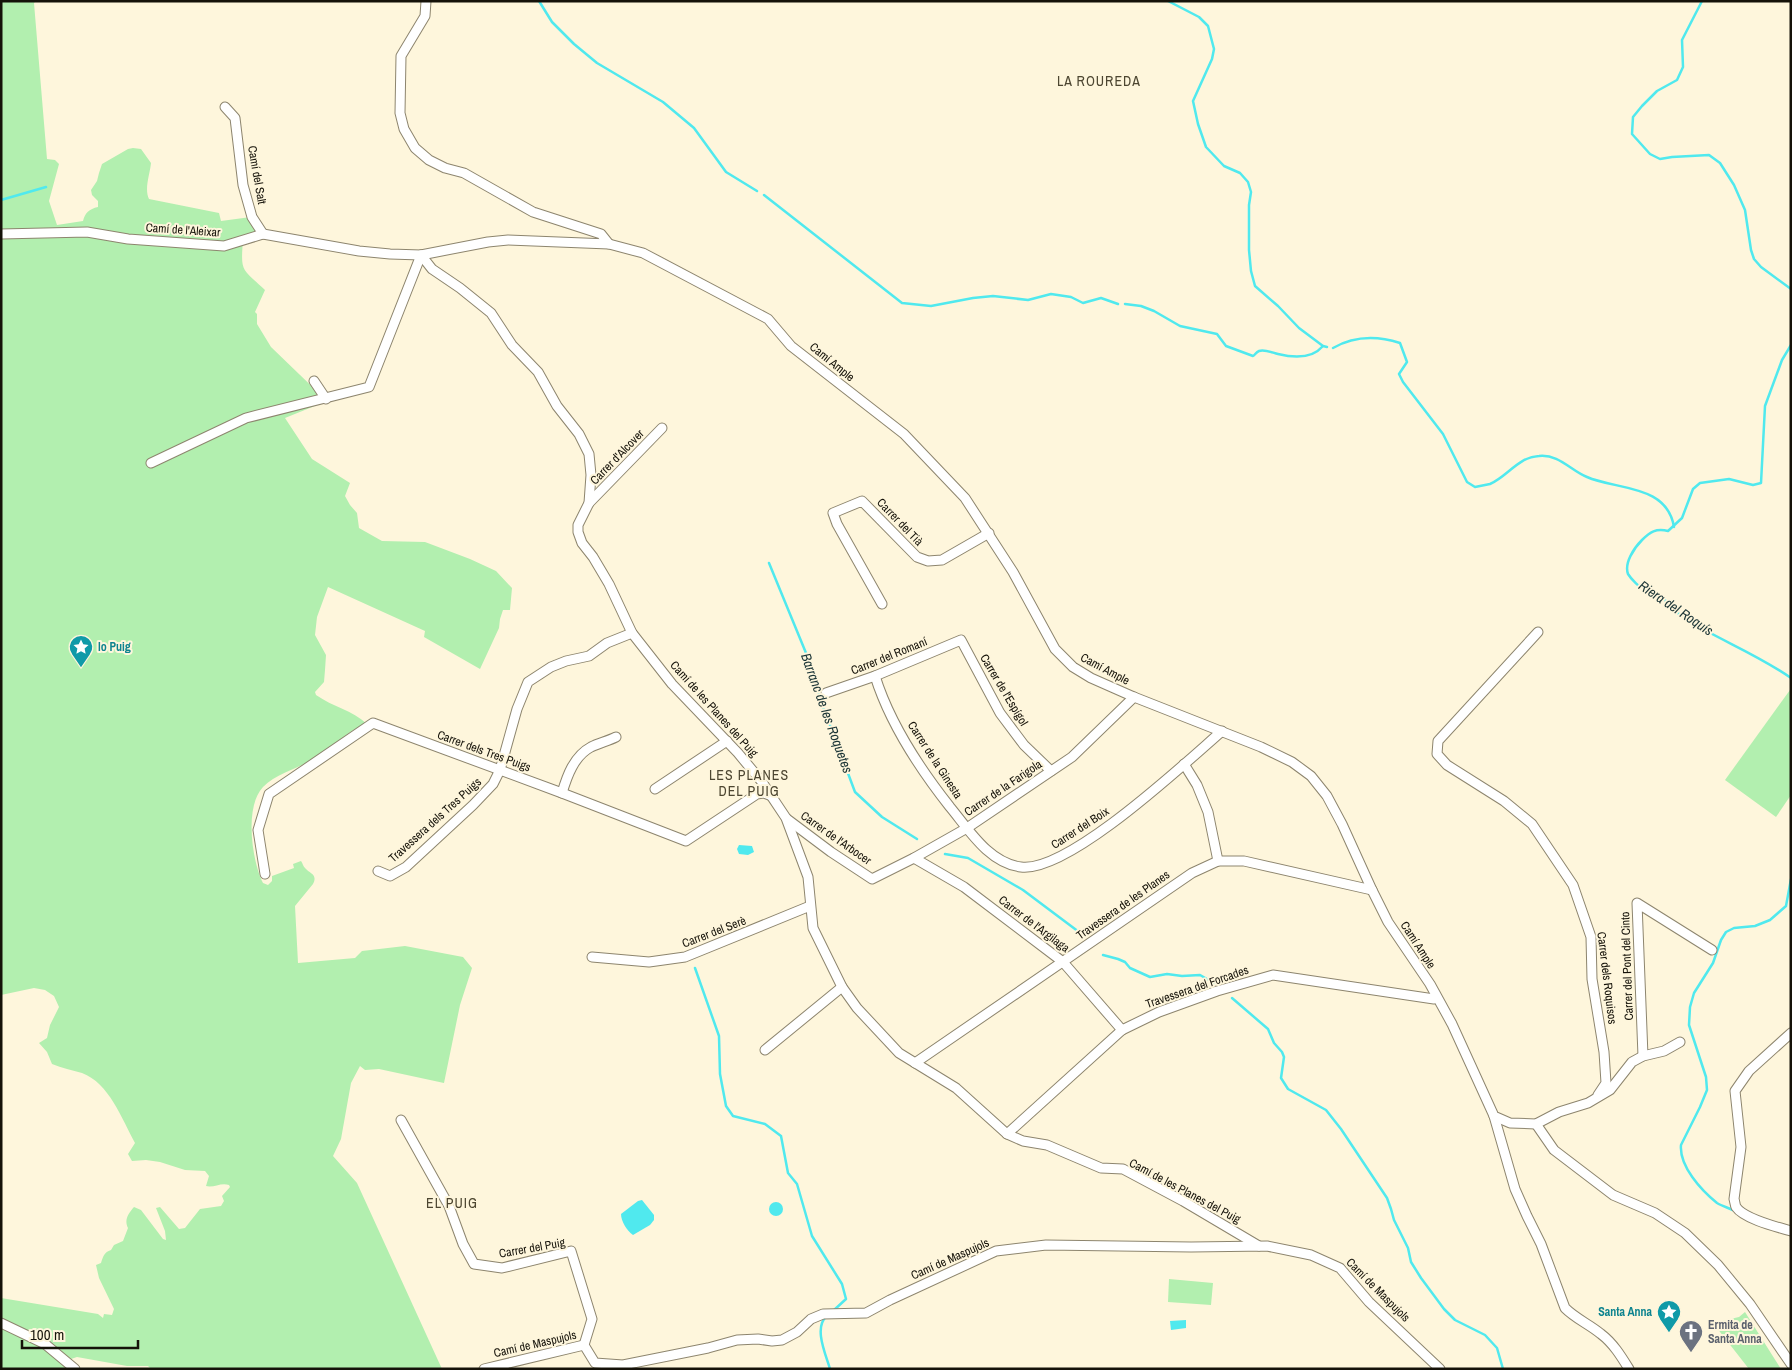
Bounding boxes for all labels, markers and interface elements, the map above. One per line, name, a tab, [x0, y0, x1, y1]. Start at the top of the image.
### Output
district label: LA ROUREDA	[1057, 72, 1141, 90]
street label: Camí del Salt	[244, 145, 270, 206]
street label: Camí de l'Aleixar	[145, 219, 221, 241]
street label: Camí Ample	[806, 339, 858, 385]
street label: Carrer d'Alcover	[587, 425, 648, 488]
street label: Carrer del Tià	[873, 495, 927, 550]
water label: Riera del Roquís	[1635, 576, 1717, 640]
street label: Carrer del Romaní	[848, 633, 930, 679]
place icon: lo Puig	[68, 634, 94, 668]
place label: lo Puig	[98, 639, 131, 655]
street label: Camí Ample	[1078, 649, 1132, 689]
water label: Barranc de les Roquetes	[797, 651, 857, 776]
street label: Carrer de l'Espígol	[976, 651, 1032, 729]
street label: Camí de les Planes del Puig	[667, 658, 762, 761]
street label: Carrer de la Ginesta	[904, 718, 966, 802]
street label: Carrer dels Tres Puigs	[435, 727, 533, 775]
street label: Carrer de la Farigola	[961, 756, 1045, 820]
district label: LES PLANES DEL PUIG	[709, 766, 789, 800]
street label: Travessera dels Tres Puigs	[385, 774, 485, 866]
street label: Carrer del Boix	[1048, 803, 1112, 853]
street label: Carrer de l'Arbocer	[797, 808, 875, 869]
street label: Travessera de les Planes	[1073, 867, 1173, 943]
street label: Carrer de l'Argilaga	[995, 892, 1073, 956]
street label: Carrer del Pont del Cinto	[1617, 911, 1637, 1021]
street label: Carrer del Serè	[680, 912, 748, 952]
street label: Camí Ample	[1397, 918, 1439, 972]
street label: Carrer dels Roquisos	[1593, 931, 1621, 1025]
street label: Travessera del Forcades	[1143, 962, 1251, 1012]
street label: Camí de les Planes del Puig	[1126, 1155, 1244, 1227]
district label: EL PUIG	[426, 1194, 478, 1212]
street label: Carrer del Puig	[498, 1234, 567, 1262]
street label: Camí de Maspujols	[908, 1235, 992, 1283]
street label: Camí de Maspujols	[1343, 1255, 1413, 1325]
place icon: Santa Anna	[1656, 1299, 1682, 1333]
place label: Santa Anna	[1598, 1304, 1653, 1320]
place label: Ermita de Santa Anna	[1708, 1317, 1762, 1347]
scale bar	[22, 1318, 139, 1350]
church icon: Ermita de Santa Anna	[1678, 1319, 1704, 1353]
text: 100 m	[30, 1324, 64, 1345]
street label: Camí de Maspujols	[492, 1327, 578, 1361]

